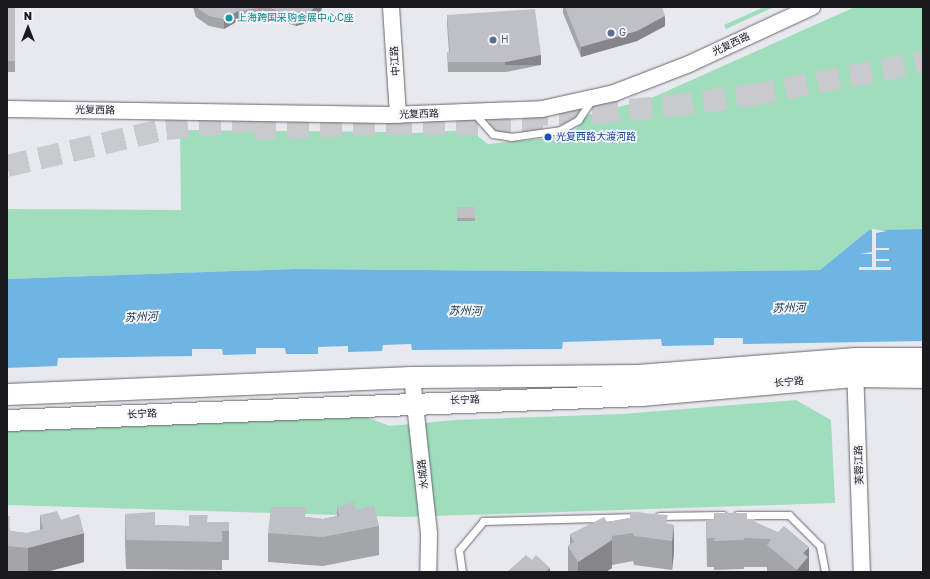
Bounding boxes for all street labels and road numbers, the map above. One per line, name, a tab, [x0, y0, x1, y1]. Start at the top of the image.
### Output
street label: 光复西路	[710, 30, 752, 58]
street label: 中江路	[388, 46, 402, 76]
street label: 光复西路	[75, 104, 115, 116]
street label: 光复西路	[399, 107, 439, 121]
street label: 长宁路	[774, 375, 804, 389]
street label: 长宁路	[450, 393, 480, 407]
street label: 长宁路	[127, 407, 157, 421]
street label: 芙蓉江路	[852, 445, 866, 485]
street label: 水城路	[415, 458, 431, 490]

